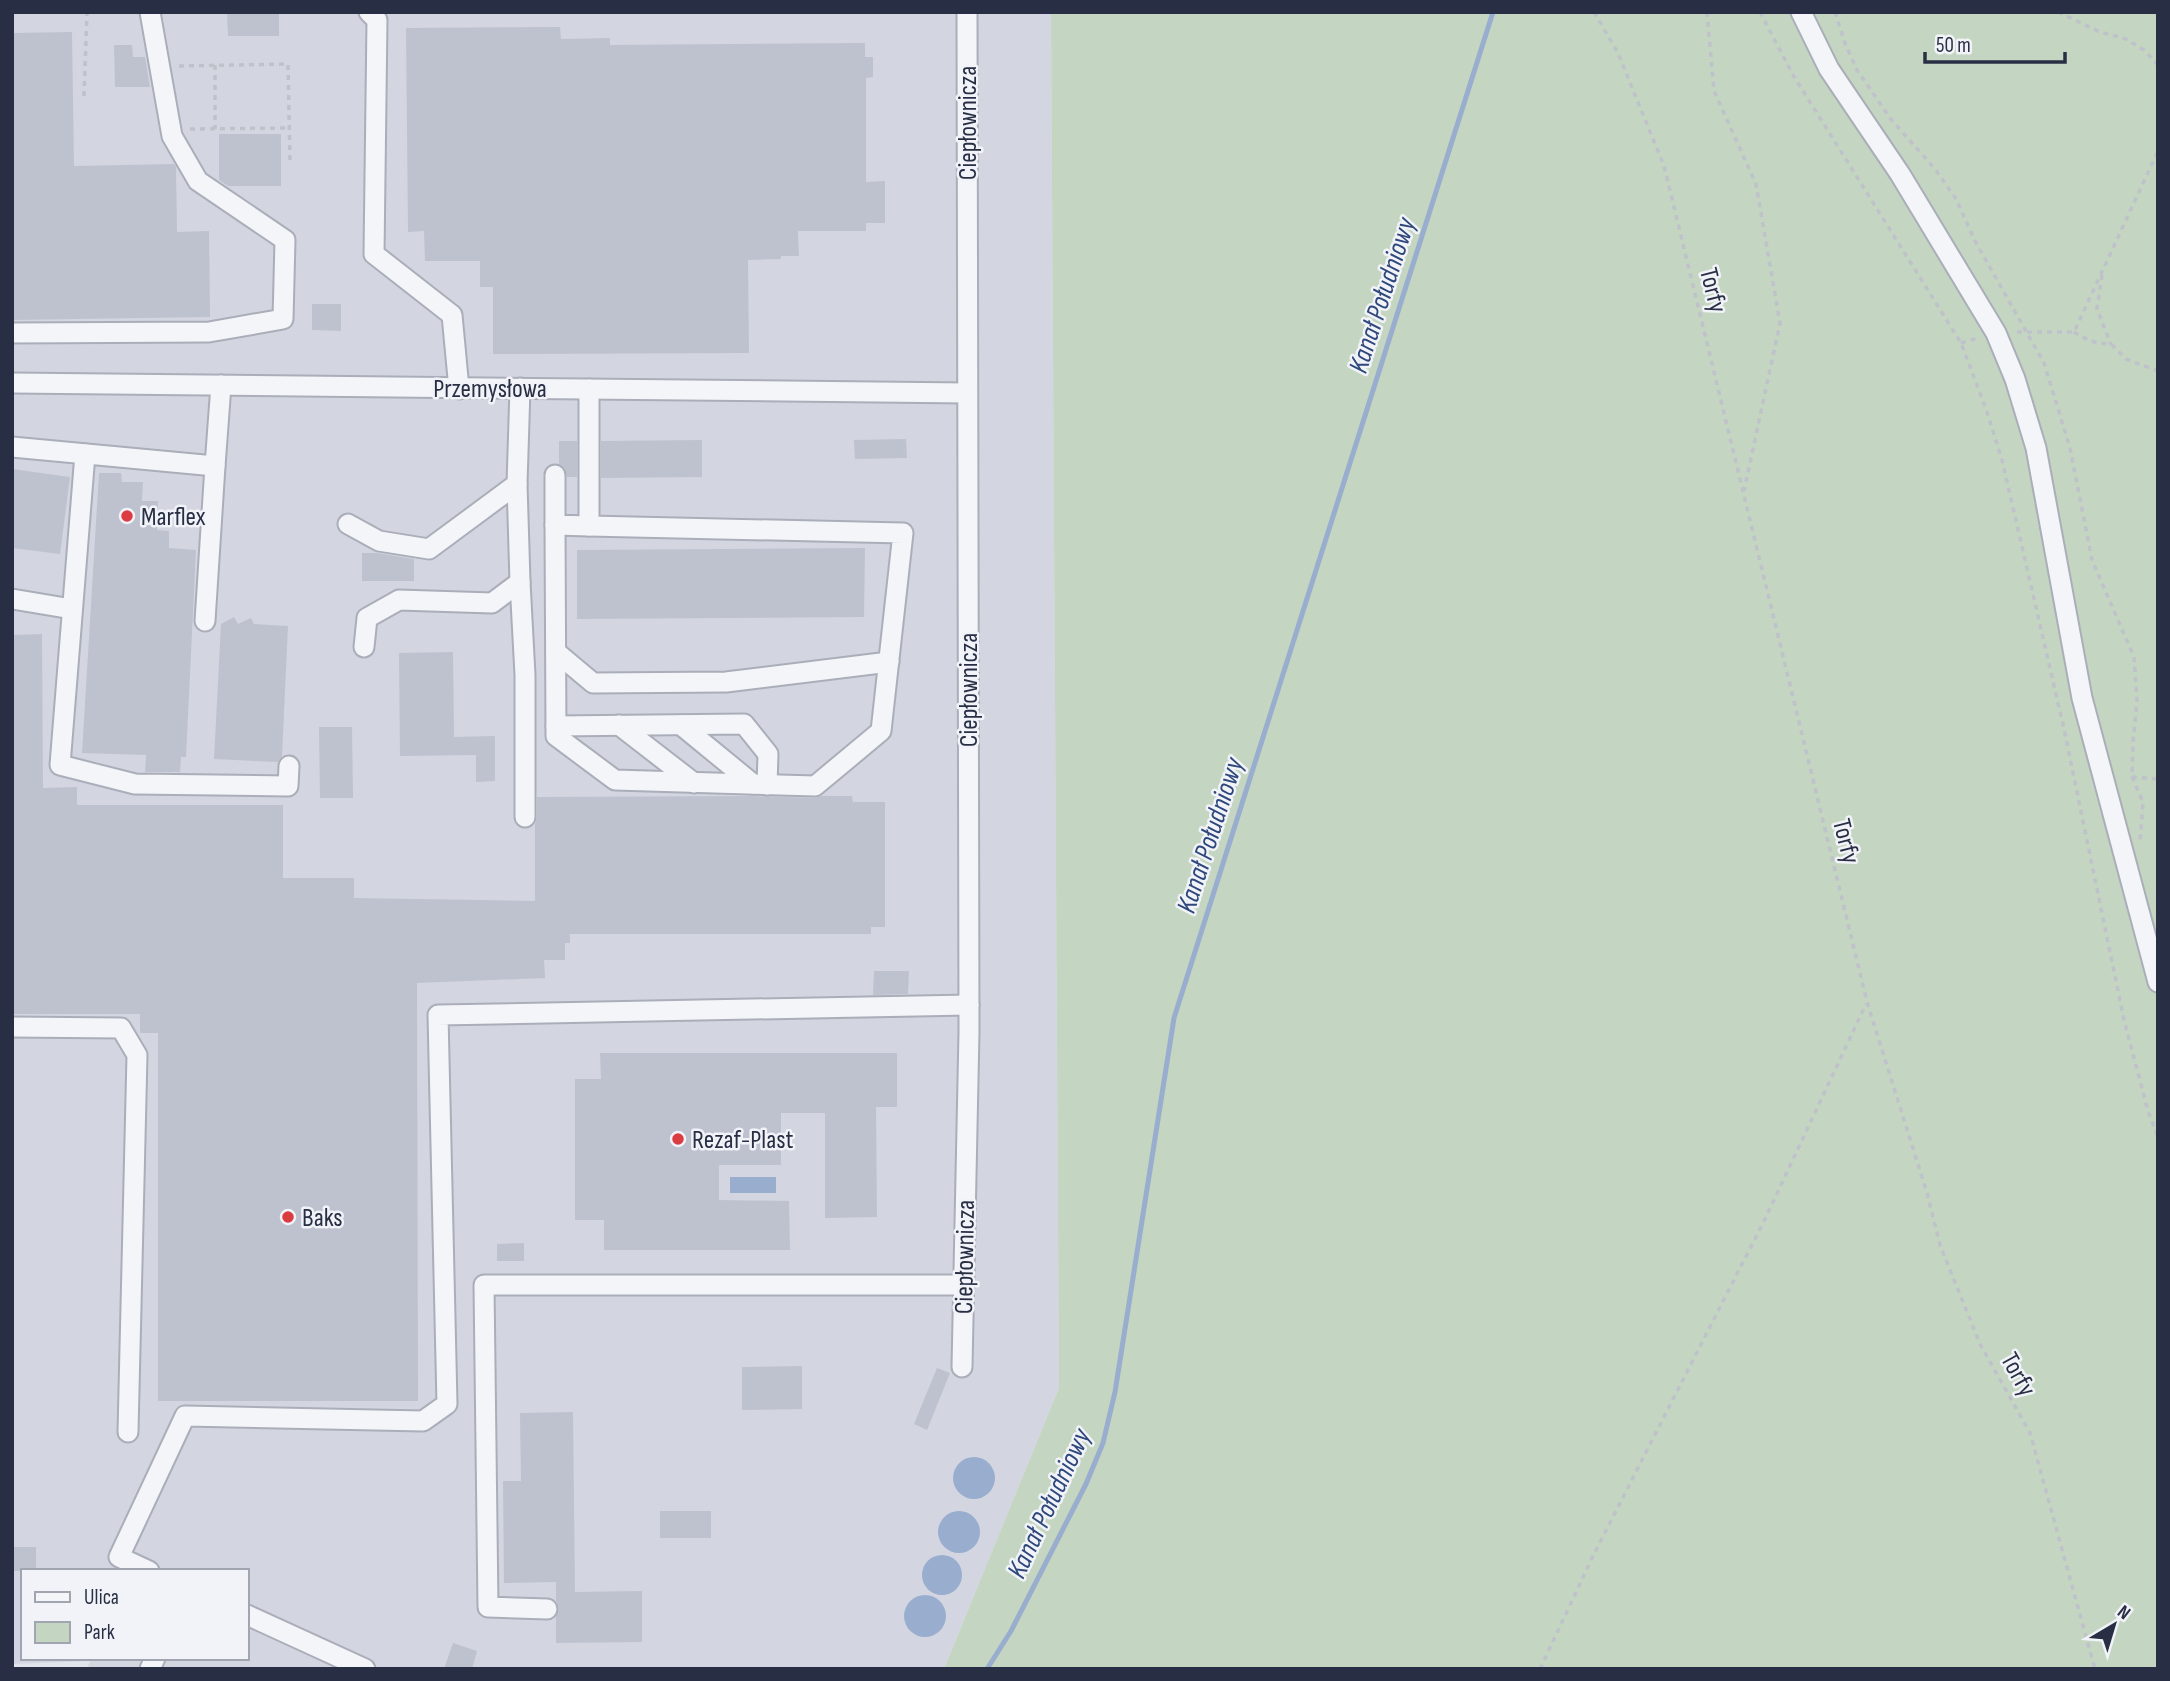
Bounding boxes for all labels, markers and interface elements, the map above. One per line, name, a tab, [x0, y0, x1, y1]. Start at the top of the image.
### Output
scale bar	[1925, 21, 2065, 65]
text: 50 m	[1936, 33, 1971, 58]
street label: Ciepłownicza	[953, 66, 984, 180]
water label: Kanał Południowy	[1342, 212, 1423, 377]
street label: Torfy	[1692, 265, 1733, 316]
street label: Przemysłowa	[433, 374, 547, 405]
place label: Marflex	[141, 502, 206, 533]
marker: Marflex	[119, 508, 135, 524]
street label: Ciepłownicza	[954, 633, 985, 747]
water label: Kanał Południowy	[1170, 752, 1251, 917]
street label: Torfy	[1825, 816, 1866, 867]
place label: Rezaf-Plast	[692, 1125, 793, 1156]
marker: Rezaf-Plast	[670, 1131, 686, 1147]
street label: Ciepłownicza	[949, 1200, 982, 1314]
place label: Baks	[302, 1203, 343, 1234]
marker: Baks	[280, 1209, 296, 1225]
street label: Torfy	[1993, 1347, 2042, 1402]
water label: Kanał Południowy	[1000, 1422, 1099, 1584]
legend	[21, 1569, 248, 1660]
text: Ulica	[84, 1585, 119, 1610]
north arrow	[2079, 1590, 2149, 1660]
text: N	[2112, 1601, 2135, 1625]
text: Park	[84, 1620, 115, 1645]

